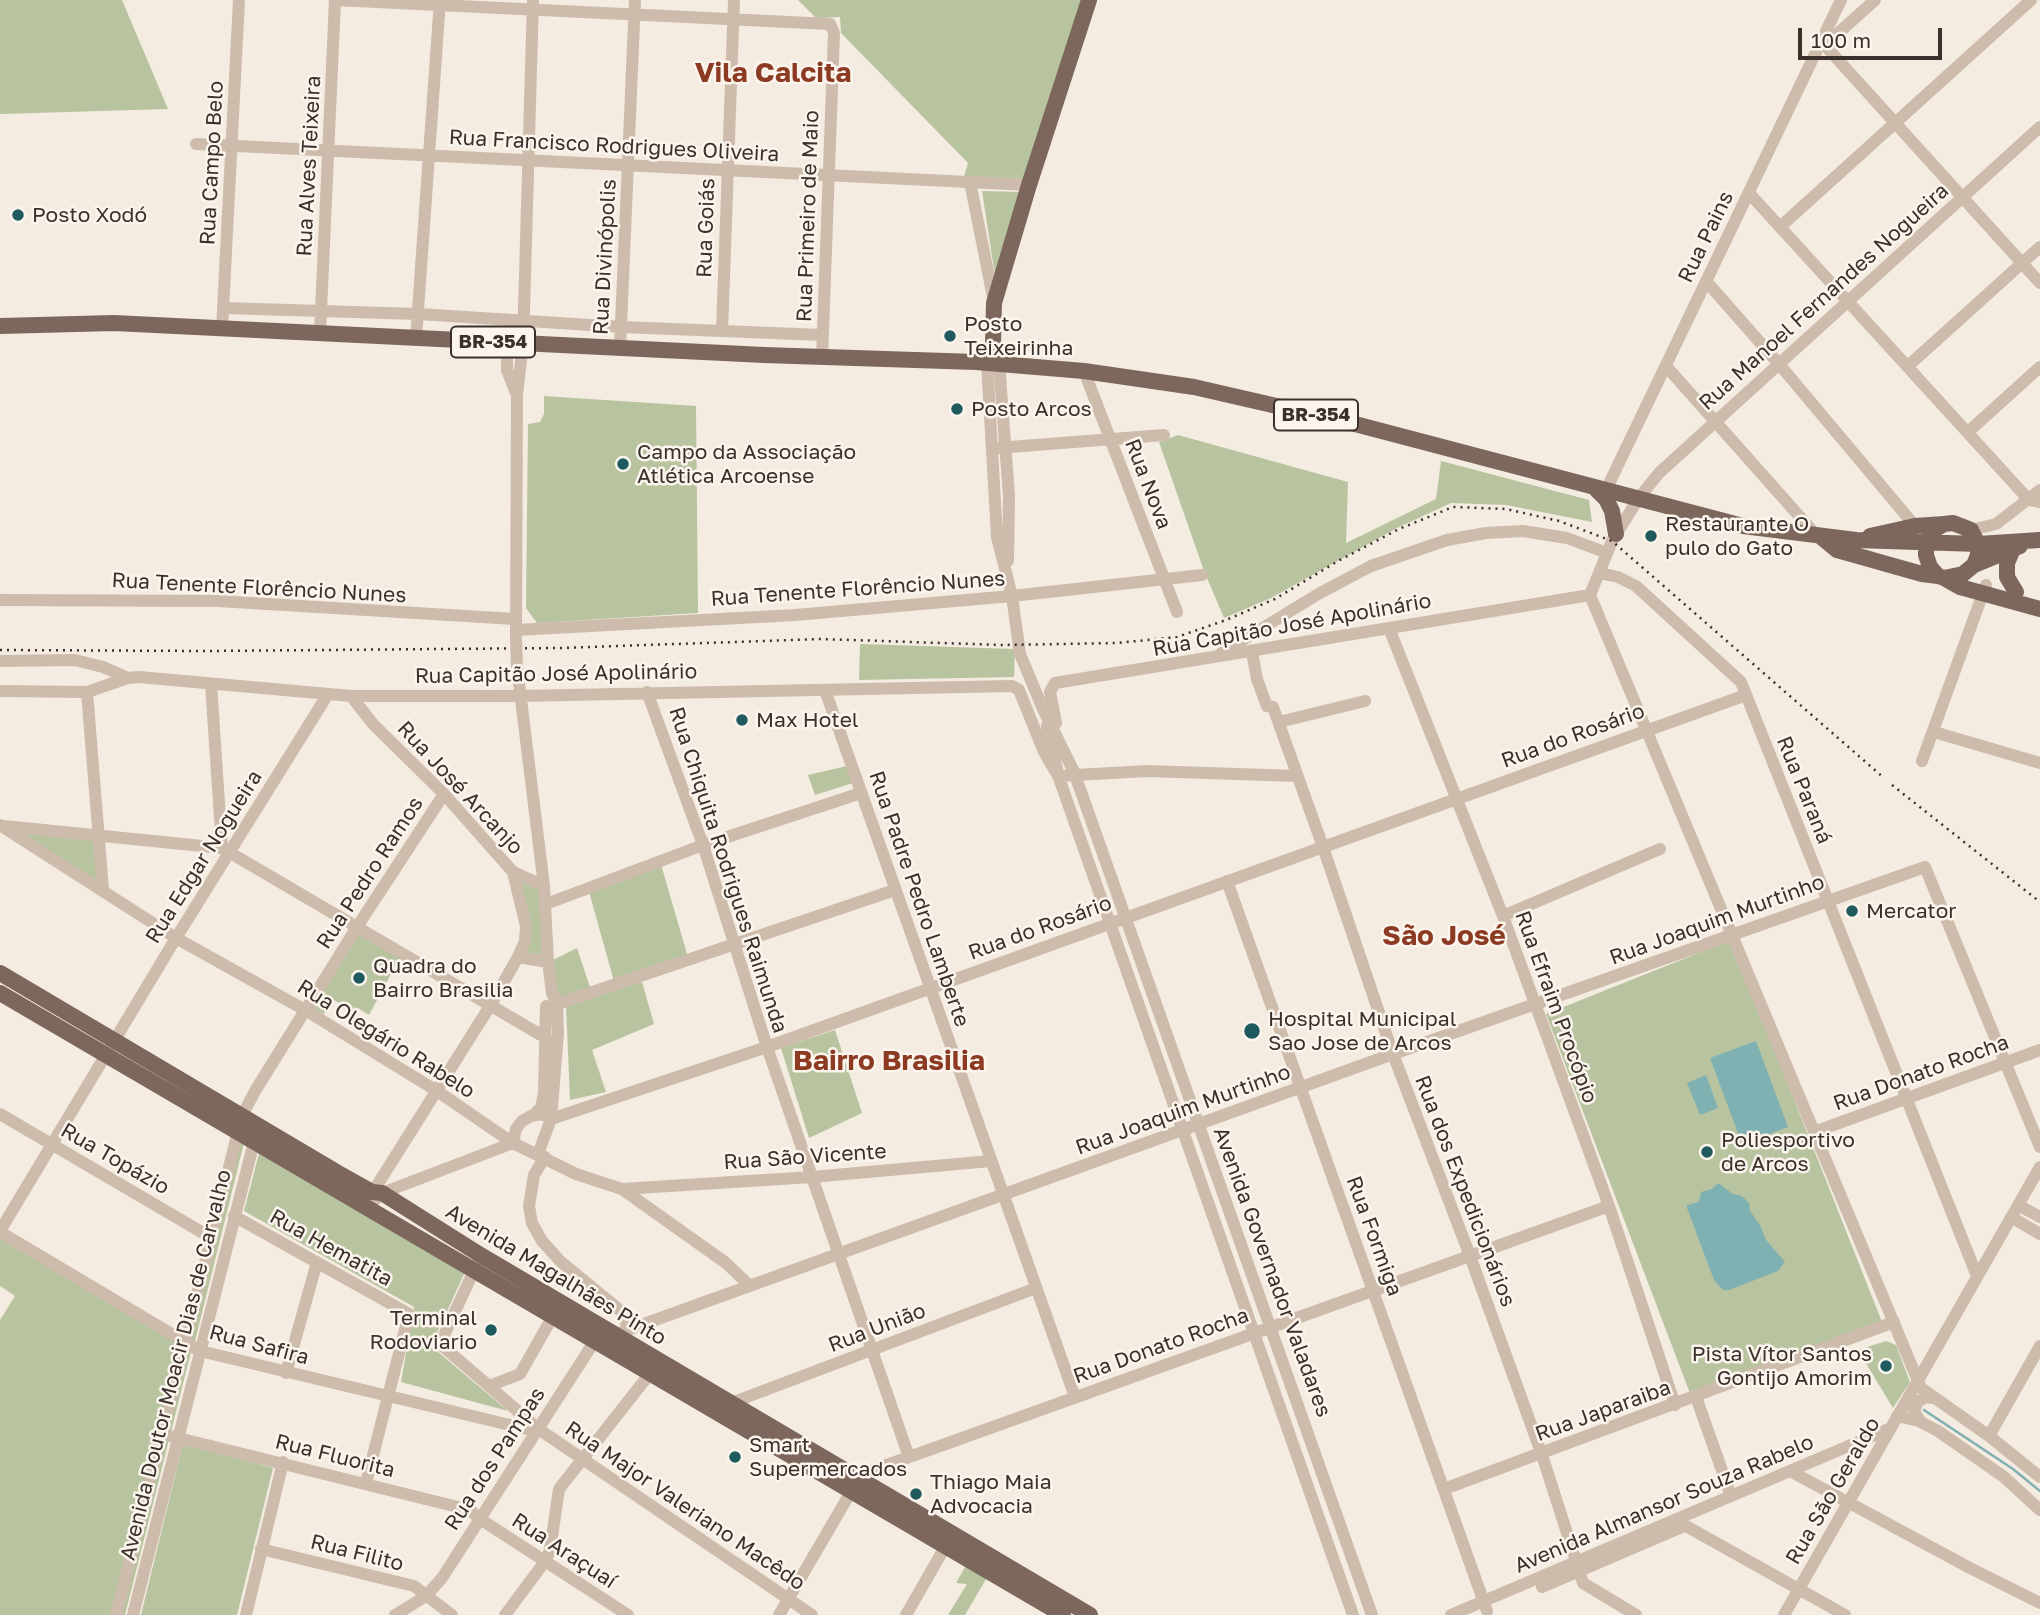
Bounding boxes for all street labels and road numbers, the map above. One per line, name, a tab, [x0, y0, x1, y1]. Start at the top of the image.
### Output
street label: Rua Alves Teixeira	[292, 75, 326, 257]
street label: Rua Campo Belo	[195, 80, 229, 246]
street label: Rua Primeiro de Maio	[792, 110, 824, 322]
street label: Rua Francisco Rodrigues Oliveira	[448, 125, 780, 167]
street label: Rua Divinópolis	[588, 178, 622, 336]
street label: Rua Goiás	[692, 178, 720, 278]
street label: Rua Manoel Fernandes Nogueira	[1694, 178, 1954, 416]
street label: Rua Pains	[1673, 187, 1739, 287]
road number: BR-354	[451, 326, 535, 358]
road number: BR-354	[1274, 400, 1358, 430]
street label: Rua Nova	[1119, 435, 1177, 533]
street label: Rua Tenente Florêncio Nunes	[710, 566, 1006, 612]
street label: Rua Tenente Florêncio Nunes	[111, 568, 407, 608]
street label: Rua Capitão José Apolinário	[1151, 588, 1433, 662]
street label: Rua Capitão José Apolinário	[415, 659, 697, 689]
street label: Rua do Rosário	[1498, 698, 1648, 774]
street label: Rua Chiquita Rodrigues Raimunda	[663, 704, 793, 1036]
street label: Rua José Arcanjo	[392, 716, 528, 860]
street label: Rua Paraná	[1771, 733, 1837, 847]
street label: Rua Edgar Nogueira	[141, 766, 267, 948]
street label: Rua Padre Pedro Lamberte	[863, 768, 975, 1030]
street label: Rua Pedro Ramos	[311, 792, 429, 954]
street label: Rua Joaquim Murtinho	[1606, 869, 1828, 971]
street label: Rua do Rosário	[965, 890, 1115, 966]
street label: Rua Efraim Procópio	[1509, 907, 1603, 1107]
street label: Rua Olegário Rabelo	[293, 974, 479, 1104]
street label: Rua Donato Rocha	[1830, 1030, 2012, 1116]
street label: Rua Joaquim Murtinho	[1072, 1059, 1294, 1161]
street label: Rua dos Expedicionários	[1409, 1072, 1521, 1310]
street label: Rua Topázio	[56, 1118, 174, 1200]
street label: Avenida Governador Valadares	[1208, 1124, 1336, 1420]
street label: Rua São Vicente	[723, 1139, 887, 1175]
street label: Avenida Doutor Moacir Dias de Carvalho	[115, 1167, 237, 1563]
street label: Rua Formiga	[1341, 1173, 1407, 1299]
street label: Avenida Magalhães Pinto	[441, 1199, 671, 1351]
street label: Rua Hematita	[265, 1204, 397, 1292]
street label: Rua União	[825, 1298, 929, 1358]
street label: Rua Donato Rocha	[1070, 1303, 1252, 1389]
street label: Rua Safira	[206, 1320, 312, 1370]
street label: Rua Japaraiba	[1532, 1375, 1674, 1447]
street label: Rua dos Pampas	[439, 1383, 551, 1535]
street label: Rua São Geraldo	[1781, 1413, 1885, 1569]
street label: Rua Major Valeriano Macêdo	[560, 1416, 810, 1596]
street label: Rua Fluorita	[273, 1429, 397, 1483]
street label: Avenida Almansor Souza Rabelo	[1511, 1429, 1817, 1579]
street label: Rua Araçuaí	[507, 1508, 621, 1594]
street label: Rua Filito	[308, 1529, 406, 1577]

